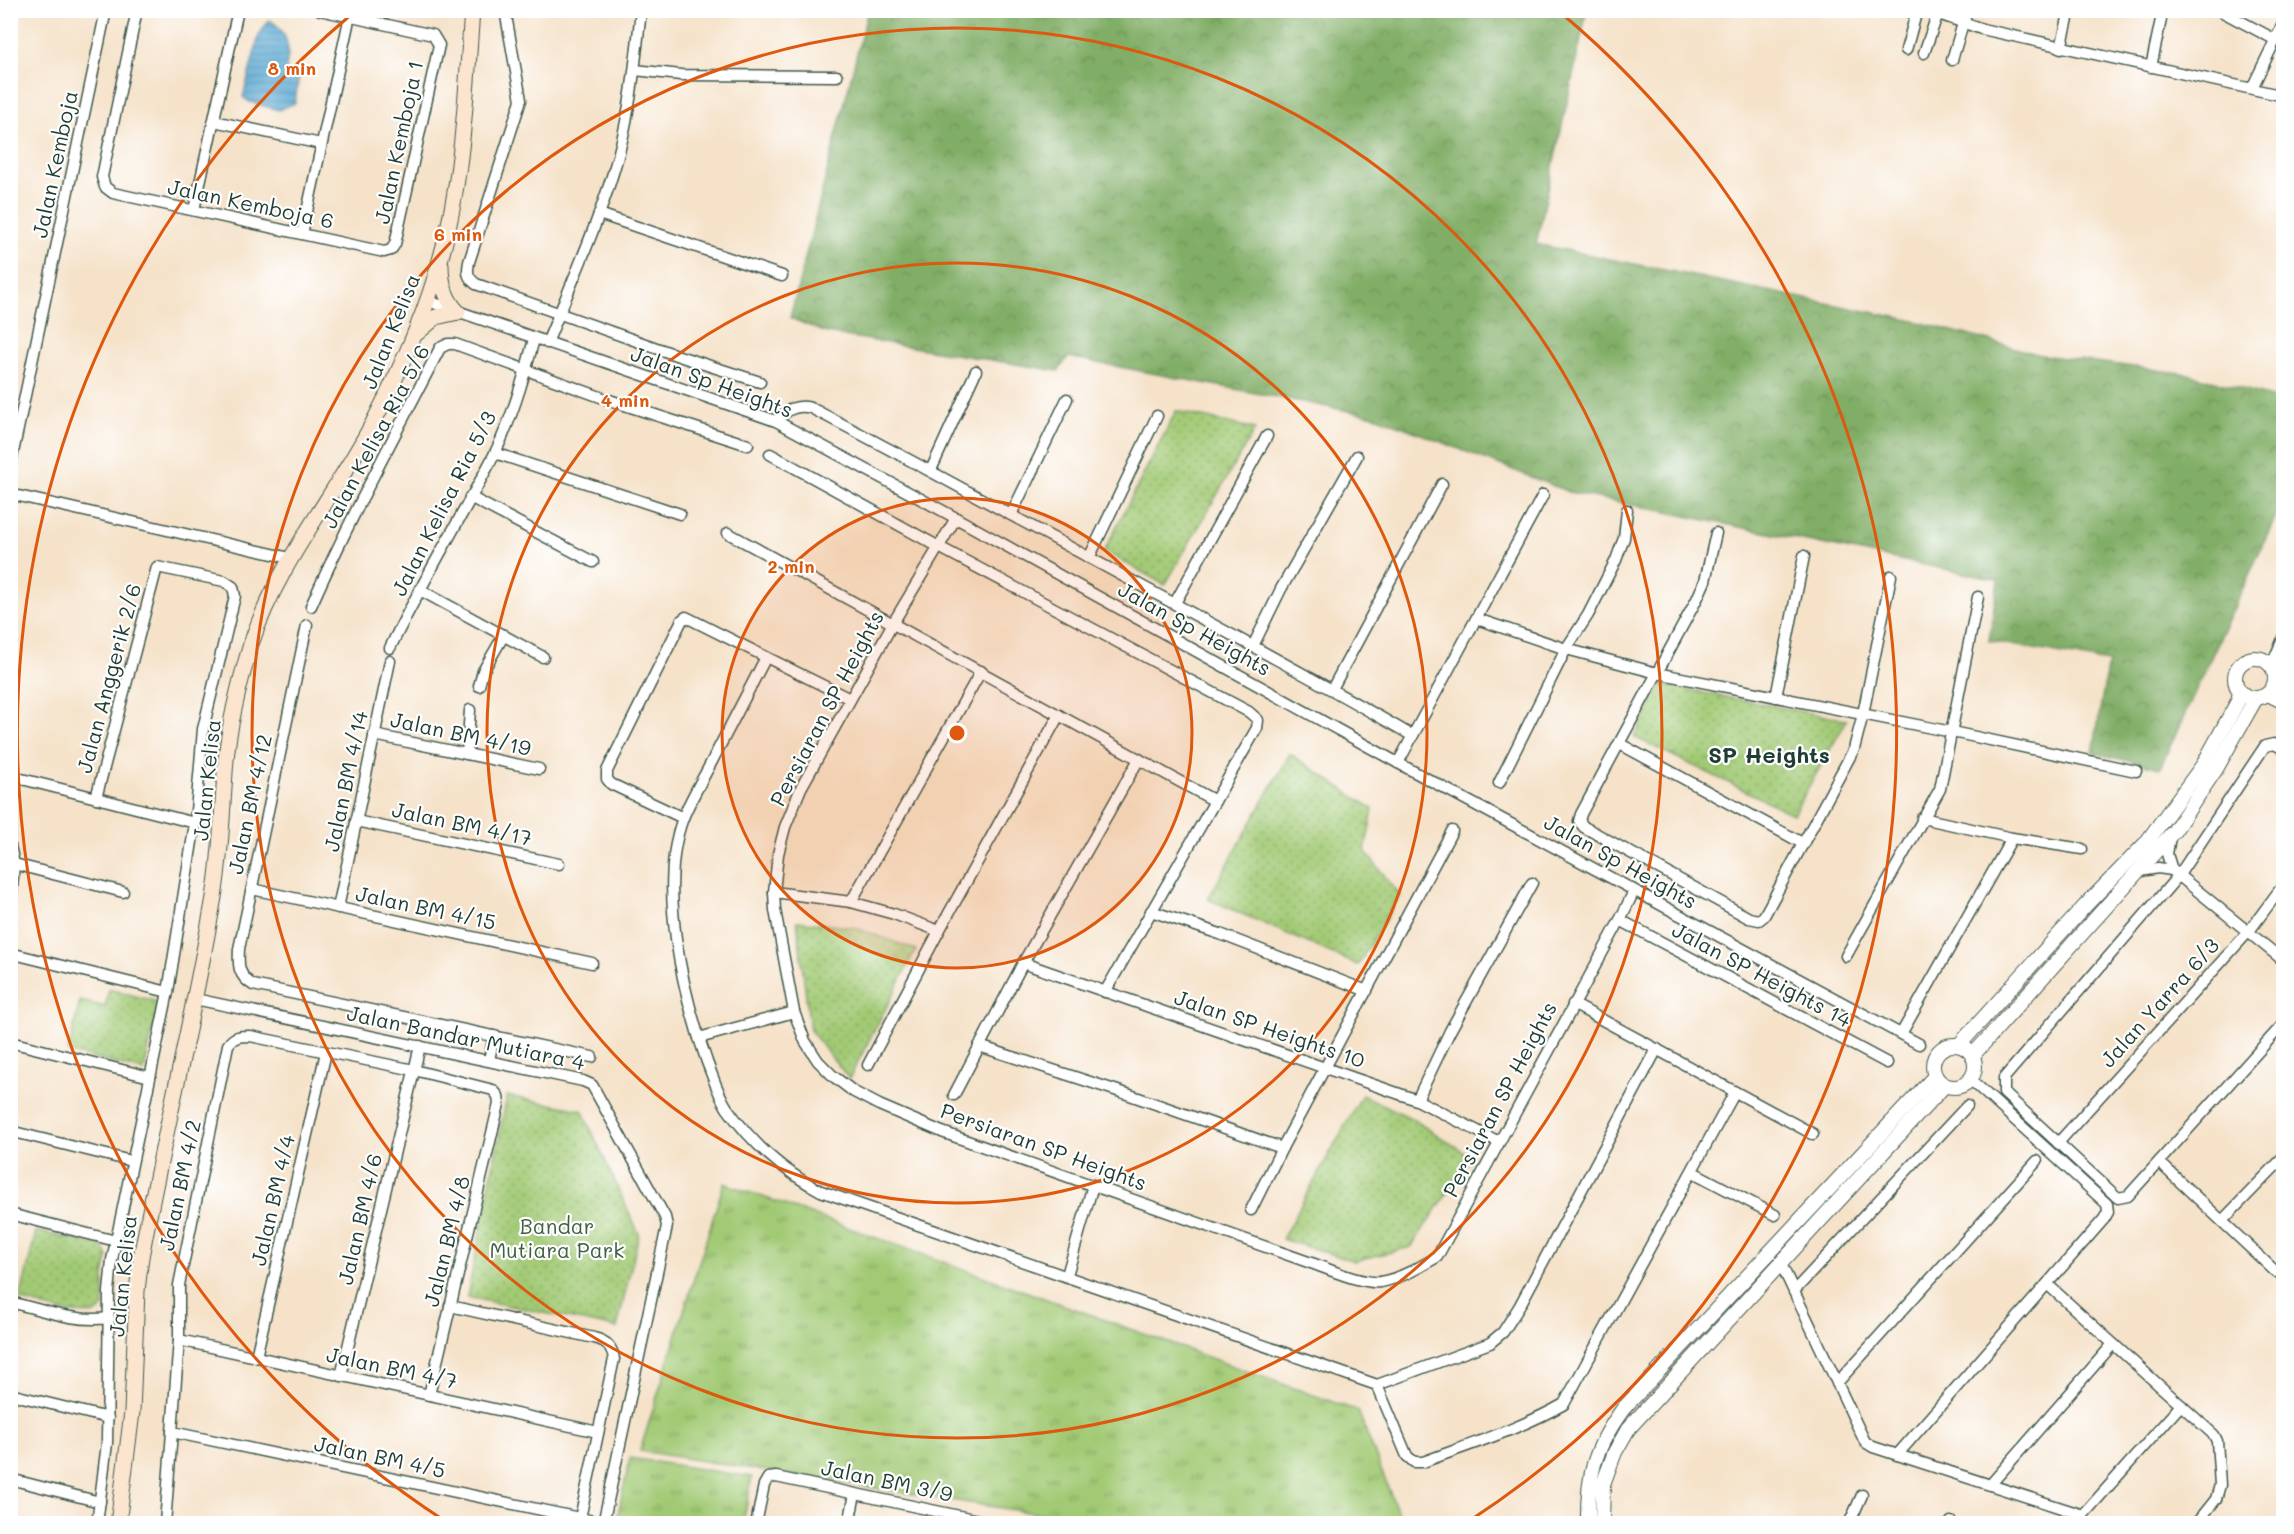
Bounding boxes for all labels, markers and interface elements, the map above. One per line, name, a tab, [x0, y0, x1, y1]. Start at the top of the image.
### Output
text: 8 min	[268, 56, 316, 80]
street label: Jalan Kemboja 1	[368, 58, 428, 226]
street label: Jalan Kemboja	[25, 88, 83, 240]
street label: Jalan Kemboja 6	[165, 172, 337, 234]
text: 6 min	[434, 222, 482, 246]
street label: Jalan Kelisa	[355, 269, 425, 393]
street label: Jalan Kelisa Ria 5/6	[315, 339, 435, 533]
street label: Jalan Sp Heights	[627, 339, 797, 423]
text: 4 min	[601, 388, 649, 412]
street label: Jalan Kelisa Ria 5/3	[385, 406, 501, 600]
text: 2 min	[767, 554, 815, 578]
street label: Jalan Sp Heights	[1114, 575, 1276, 681]
street label: Jalan Anggerik 2/6	[70, 580, 146, 776]
street label: Persiaran SP Heights	[763, 606, 889, 810]
street label: Jalan BM 4/19	[388, 705, 534, 761]
street label: Jalan BM 4/14	[317, 708, 373, 854]
street label: Jalan Kelisa	[186, 718, 226, 842]
centre of rings	[947, 723, 967, 743]
street label: Jalan BM 4/12	[221, 732, 277, 876]
district label: SP Heights	[1708, 740, 1830, 769]
street label: Jalan BM 4/17	[390, 795, 534, 851]
street label: Jalan Sp Heights	[1540, 808, 1702, 914]
street label: Jalan BM 4/15	[353, 879, 499, 935]
street label: Jalan SP Heights 14	[1668, 915, 1857, 1033]
street label: Jalan Yarra 6/3	[2094, 932, 2224, 1072]
street label: Jalan SP Heights 10	[1171, 983, 1369, 1073]
street label: Persiaran SP Heights	[1436, 997, 1562, 1201]
street label: Jalan Bandar Mutiara 4	[345, 999, 588, 1076]
street label: Persiaran SP Heights	[937, 1096, 1151, 1196]
street label: Jalan BM 4/2	[152, 1117, 206, 1253]
street label: Jalan BM 4/4	[244, 1131, 300, 1268]
street label: Jalan BM 4/6	[331, 1151, 387, 1287]
street label: Jalan BM 4/8	[417, 1173, 475, 1309]
park label: Bandar Mutiara Park	[490, 1212, 624, 1263]
street label: Jalan Kelisa	[102, 1214, 142, 1338]
street label: Jalan BM 4/7	[324, 1340, 460, 1394]
street label: Jalan BM 4/5	[312, 1429, 448, 1483]
street label: Jalan BM 3/9	[819, 1453, 955, 1507]

